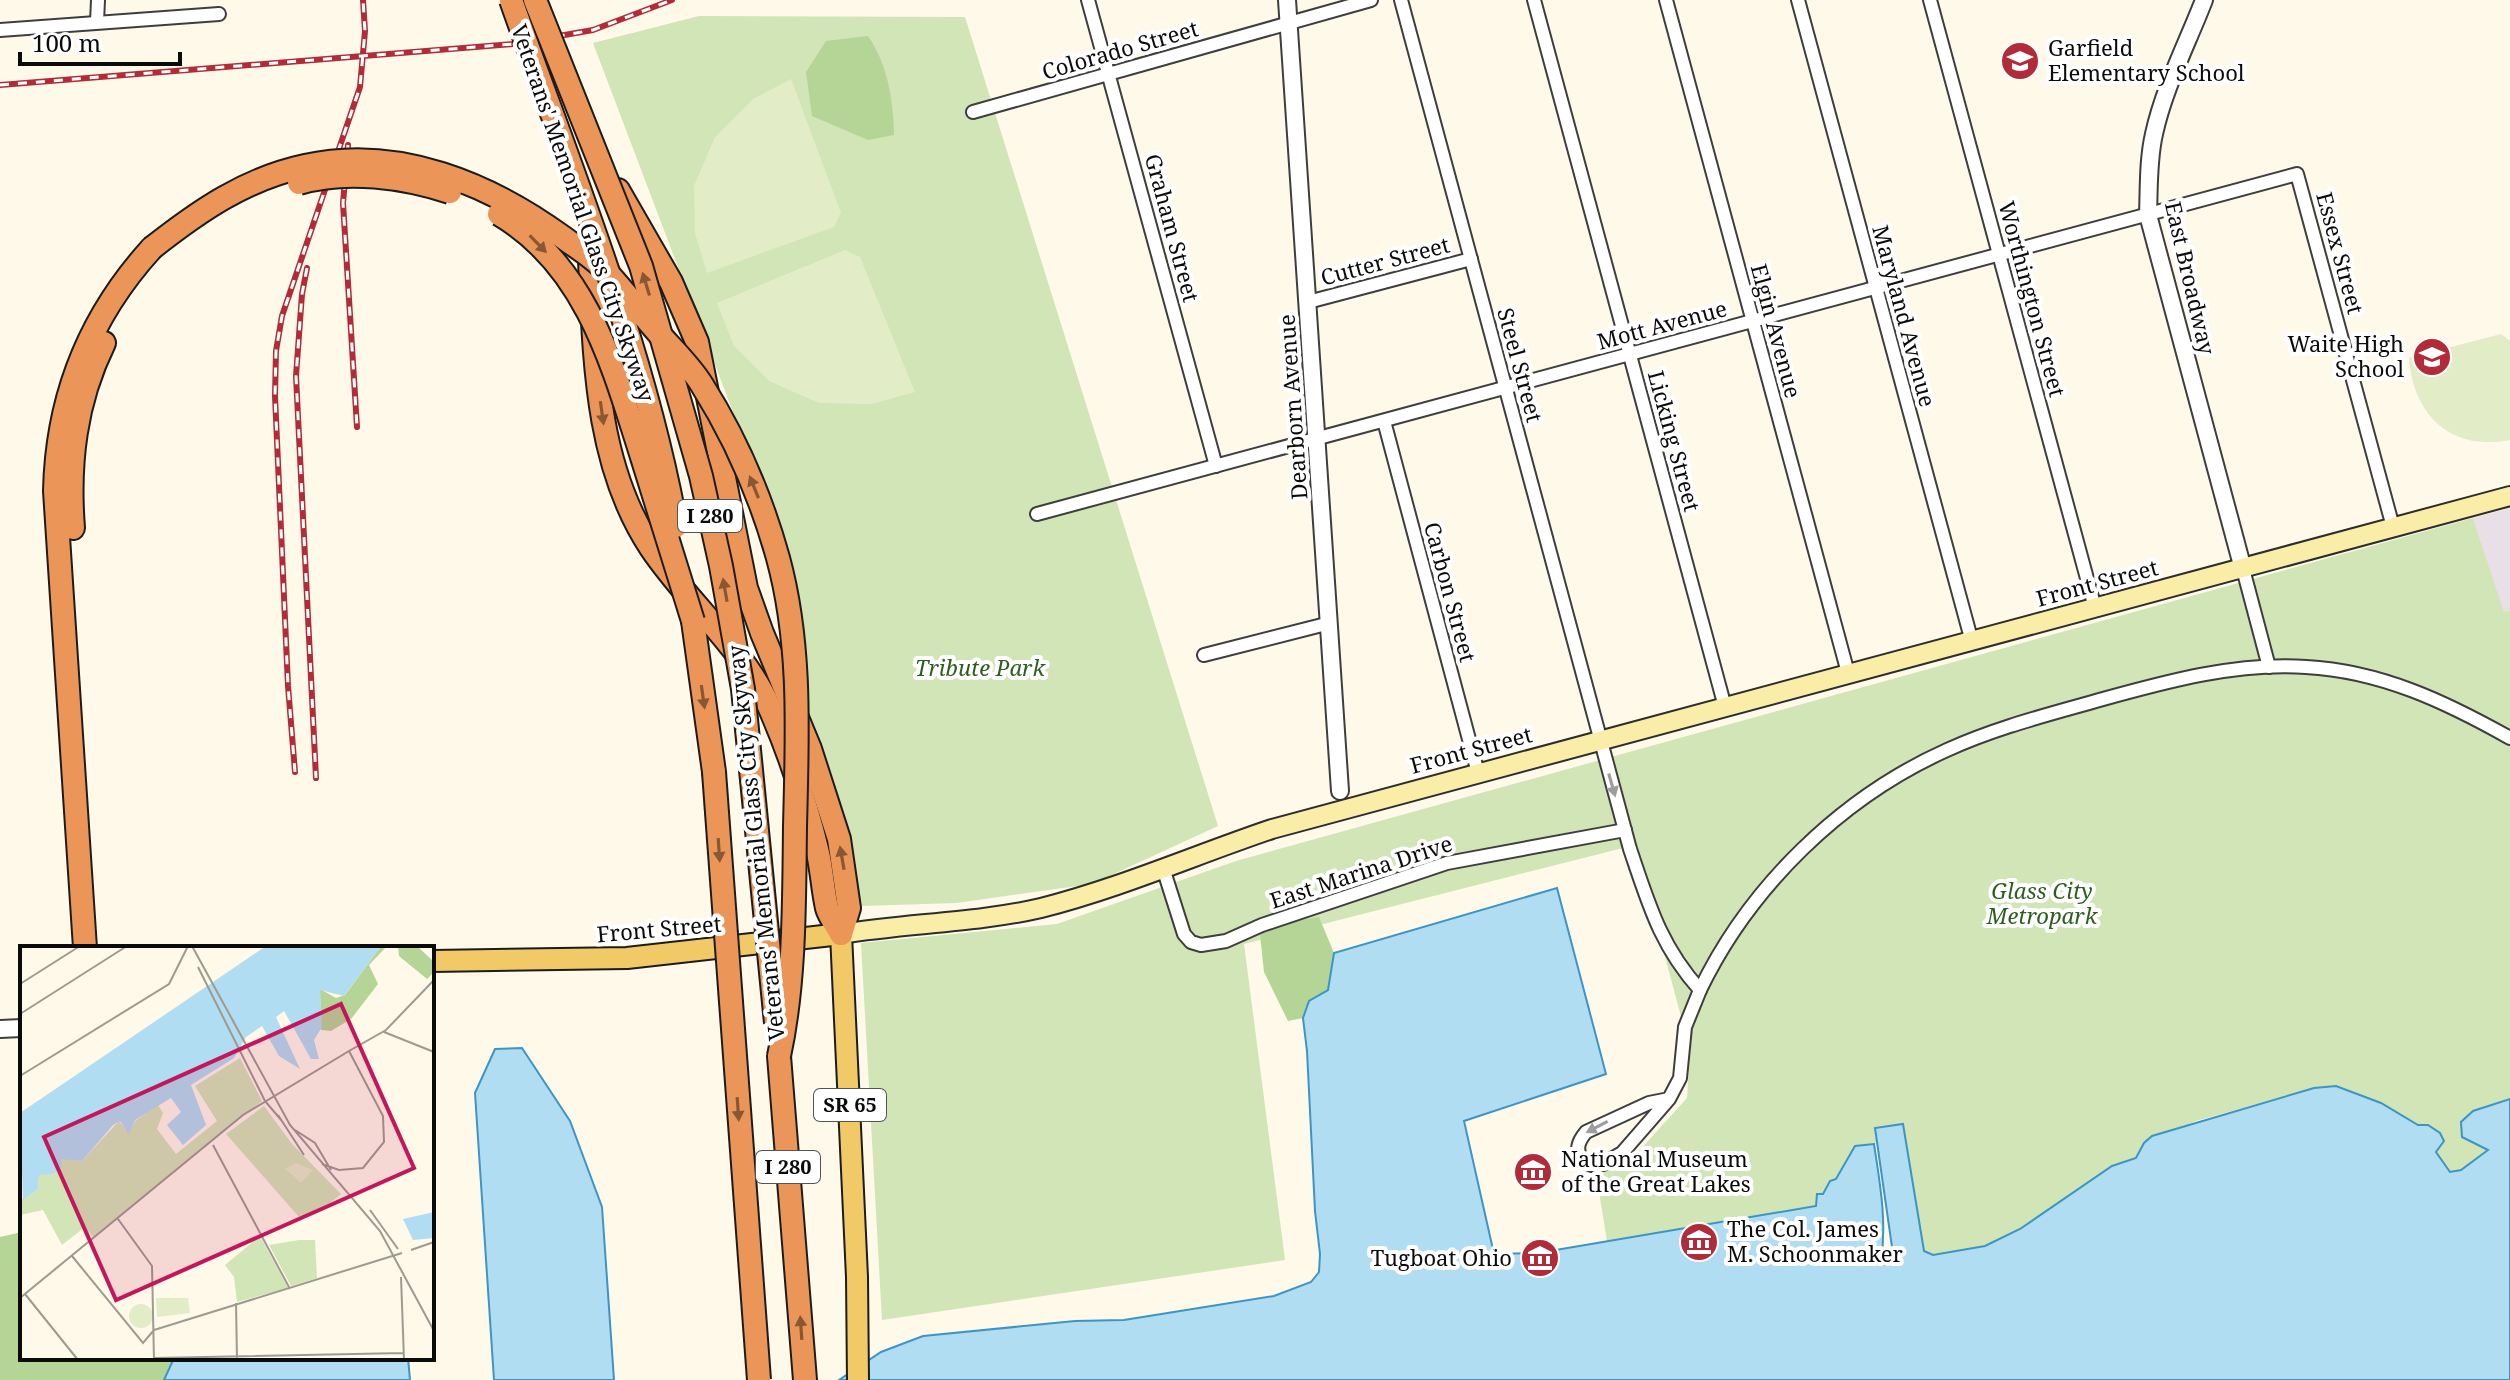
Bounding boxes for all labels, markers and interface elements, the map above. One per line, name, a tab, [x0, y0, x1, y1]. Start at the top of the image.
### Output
street label: Colorado Street	[1038, 12, 1202, 86]
scale bar	[20, 16, 180, 66]
street label: Veterans' Memorial Glass City Skyway	[505, 20, 663, 406]
text: 100 m	[32, 26, 101, 59]
place label: Garfield Elementary School	[2048, 32, 2245, 87]
school or university icon: Garfield Elementary School	[1999, 40, 2041, 82]
street label: Graham Street	[1139, 150, 1207, 305]
street label: Essex Street	[2310, 188, 2372, 317]
street label: Worthington Street	[1992, 198, 2074, 400]
street label: East Broadway	[2159, 198, 2223, 358]
street label: Maryland Avenue	[1866, 222, 1944, 410]
street label: Cutter Street	[1317, 228, 1453, 292]
one-way arrow	[528, 234, 546, 253]
street label: Elgin Avenue	[1745, 260, 1809, 401]
one-way arrow	[639, 271, 652, 295]
street label: Mott Avenue	[1594, 292, 1730, 356]
street label: Steel Street	[1491, 304, 1551, 425]
street label: Dearborn Avenue	[1271, 313, 1313, 501]
place label: Waite High School	[2288, 328, 2404, 383]
school or university icon: Waite High School	[2411, 336, 2453, 378]
street label: Licking Street	[1642, 367, 1708, 515]
one-way arrow	[596, 400, 609, 425]
one-way arrow	[747, 475, 760, 499]
road number: I 280	[678, 500, 742, 532]
street label: Carbon Street	[1418, 518, 1484, 665]
street label: Front Street	[2032, 551, 2161, 613]
one-way arrow	[719, 577, 731, 602]
street label: Veterans' Memorial Glass City Skyway	[719, 643, 791, 1042]
park label: Tribute Park	[915, 652, 1046, 682]
one-way arrow	[697, 685, 710, 710]
street label: Front Street	[1406, 718, 1535, 780]
one-way arrow	[1606, 773, 1619, 797]
street label: East Marina Drive	[1266, 827, 1456, 915]
one-way arrow	[713, 838, 726, 863]
one-way arrow	[835, 845, 848, 870]
park label: Glass City Metropark	[1986, 875, 2099, 930]
street label: Front Street	[595, 908, 723, 948]
inset map	[20, 946, 434, 1360]
road number: SR 65	[814, 1089, 886, 1121]
one-way arrow	[732, 1097, 745, 1122]
one-way arrow	[1586, 1119, 1608, 1133]
place label: National Museum of the Great Lakes	[1561, 1143, 1751, 1198]
road number: I 280	[756, 1151, 820, 1183]
museum icon: National Museum of the Great Lakes	[1512, 1151, 1554, 1193]
place label: The Col. James M. Schoonmaker	[1727, 1213, 1904, 1268]
museum icon: The Col. James M. Schoonmaker	[1678, 1221, 1720, 1263]
museum icon: Tugboat Ohio	[1519, 1237, 1561, 1279]
place label: Tugboat Ohio	[1371, 1242, 1512, 1272]
one-way arrow	[794, 1316, 807, 1341]

